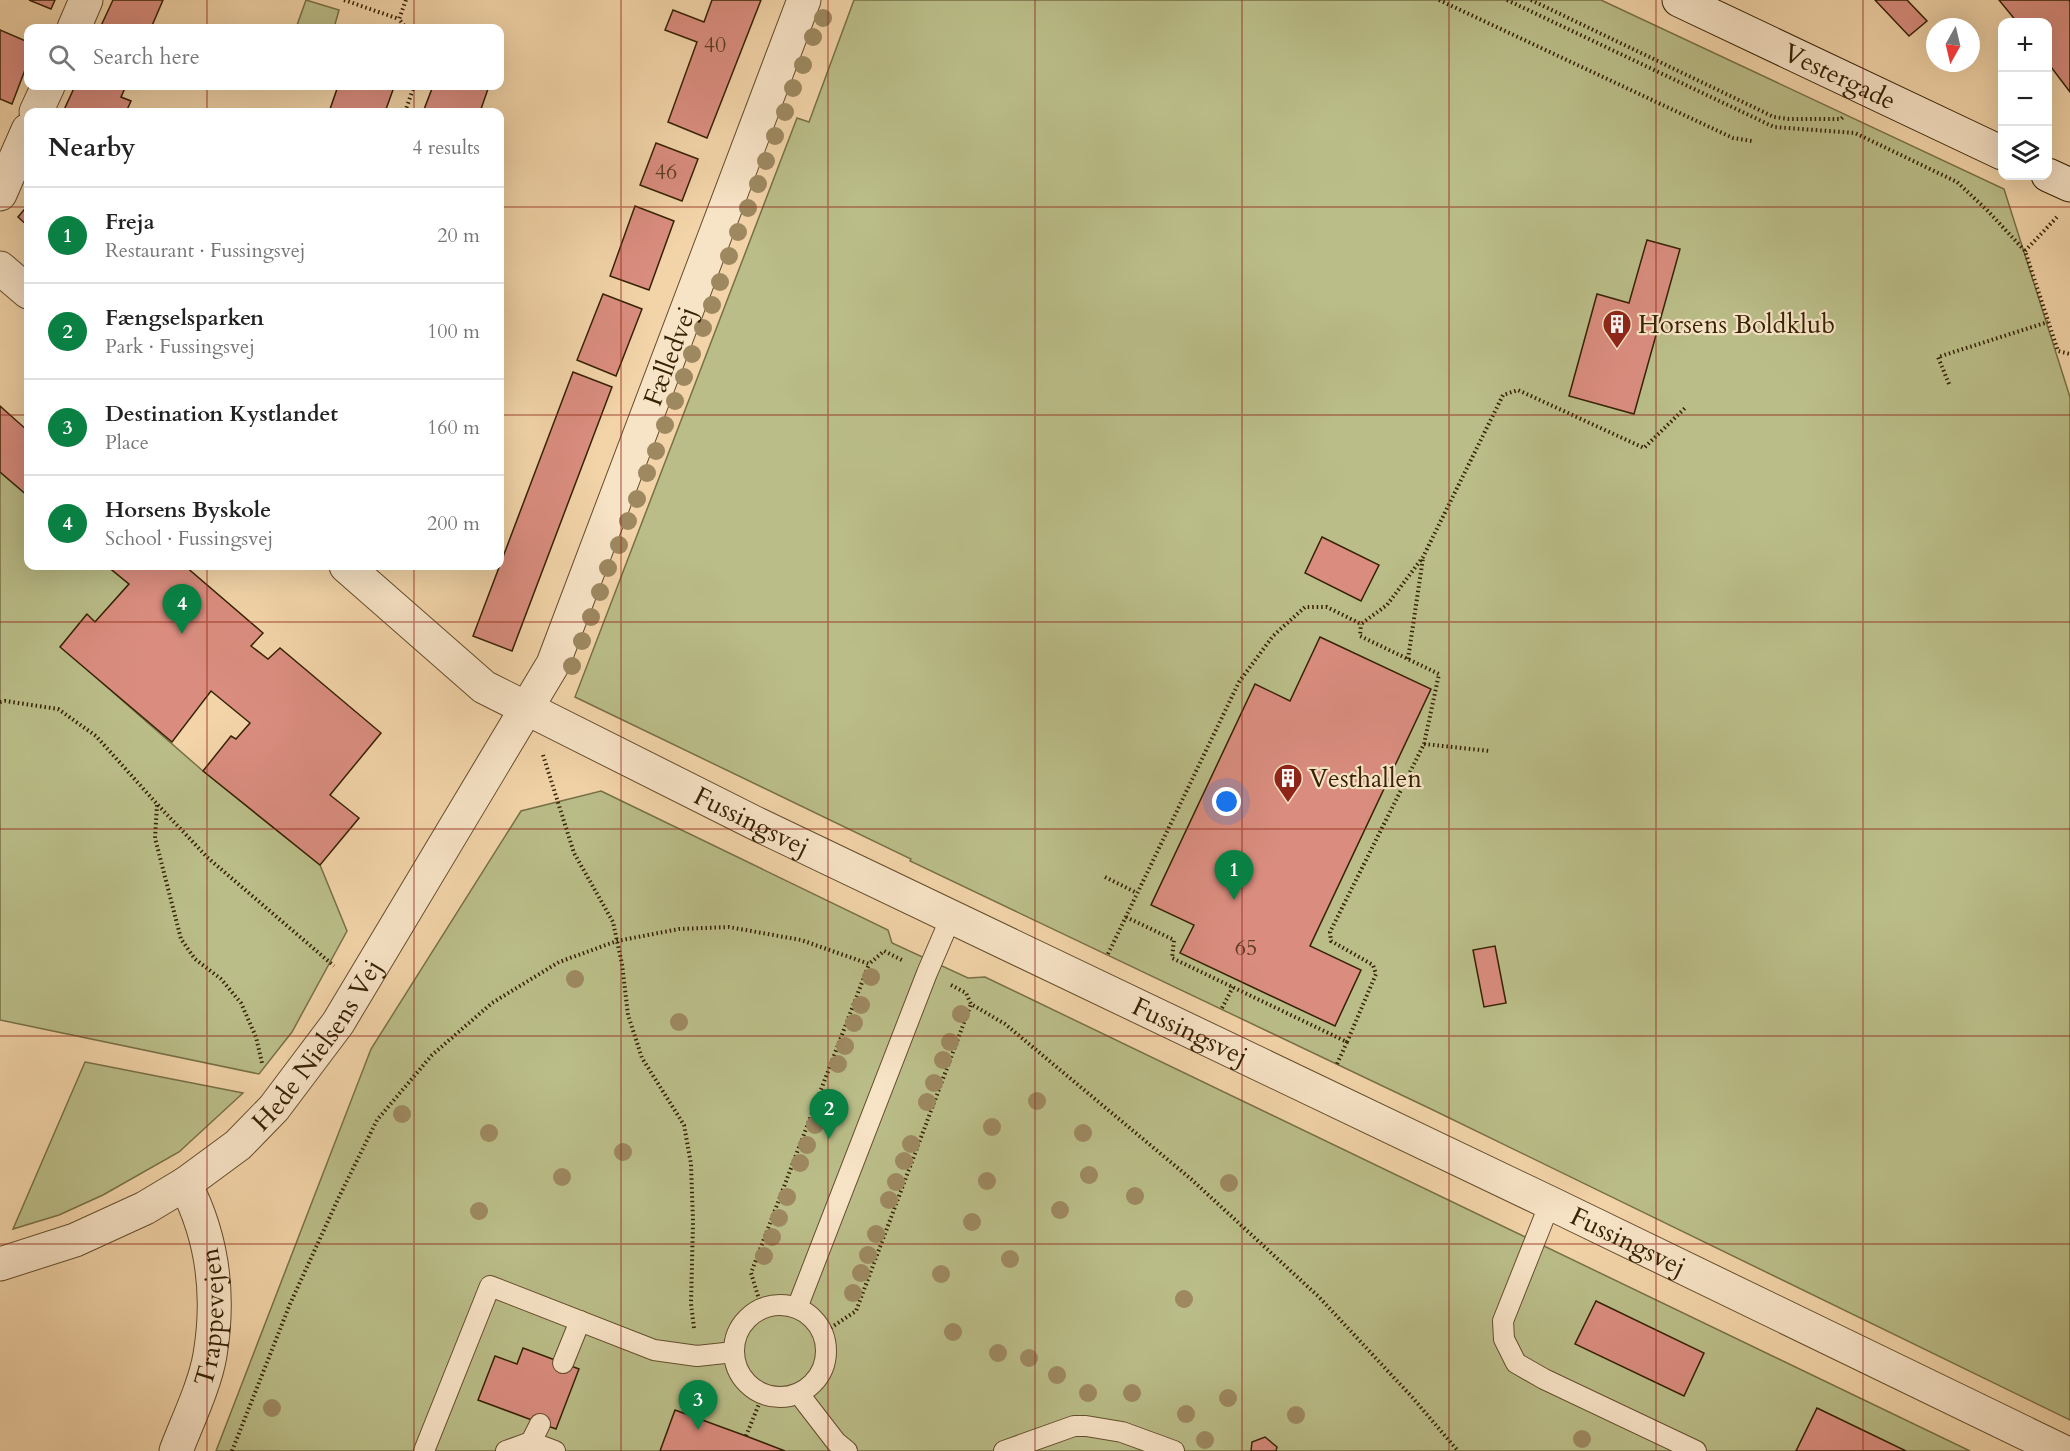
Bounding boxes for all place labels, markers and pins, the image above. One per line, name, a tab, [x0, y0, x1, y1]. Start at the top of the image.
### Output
place label: Horsens Boldklub	[1638, 307, 1835, 342]
building icon: Horsens Boldklub	[1601, 308, 1633, 350]
pin: 4	[162, 584, 201, 634]
place label: Vesthallen	[1309, 761, 1422, 796]
building icon: Vesthallen	[1272, 762, 1304, 804]
pin: 1	[1214, 850, 1254, 900]
pin: 2	[810, 1090, 848, 1139]
pin: 3	[678, 1380, 718, 1430]

